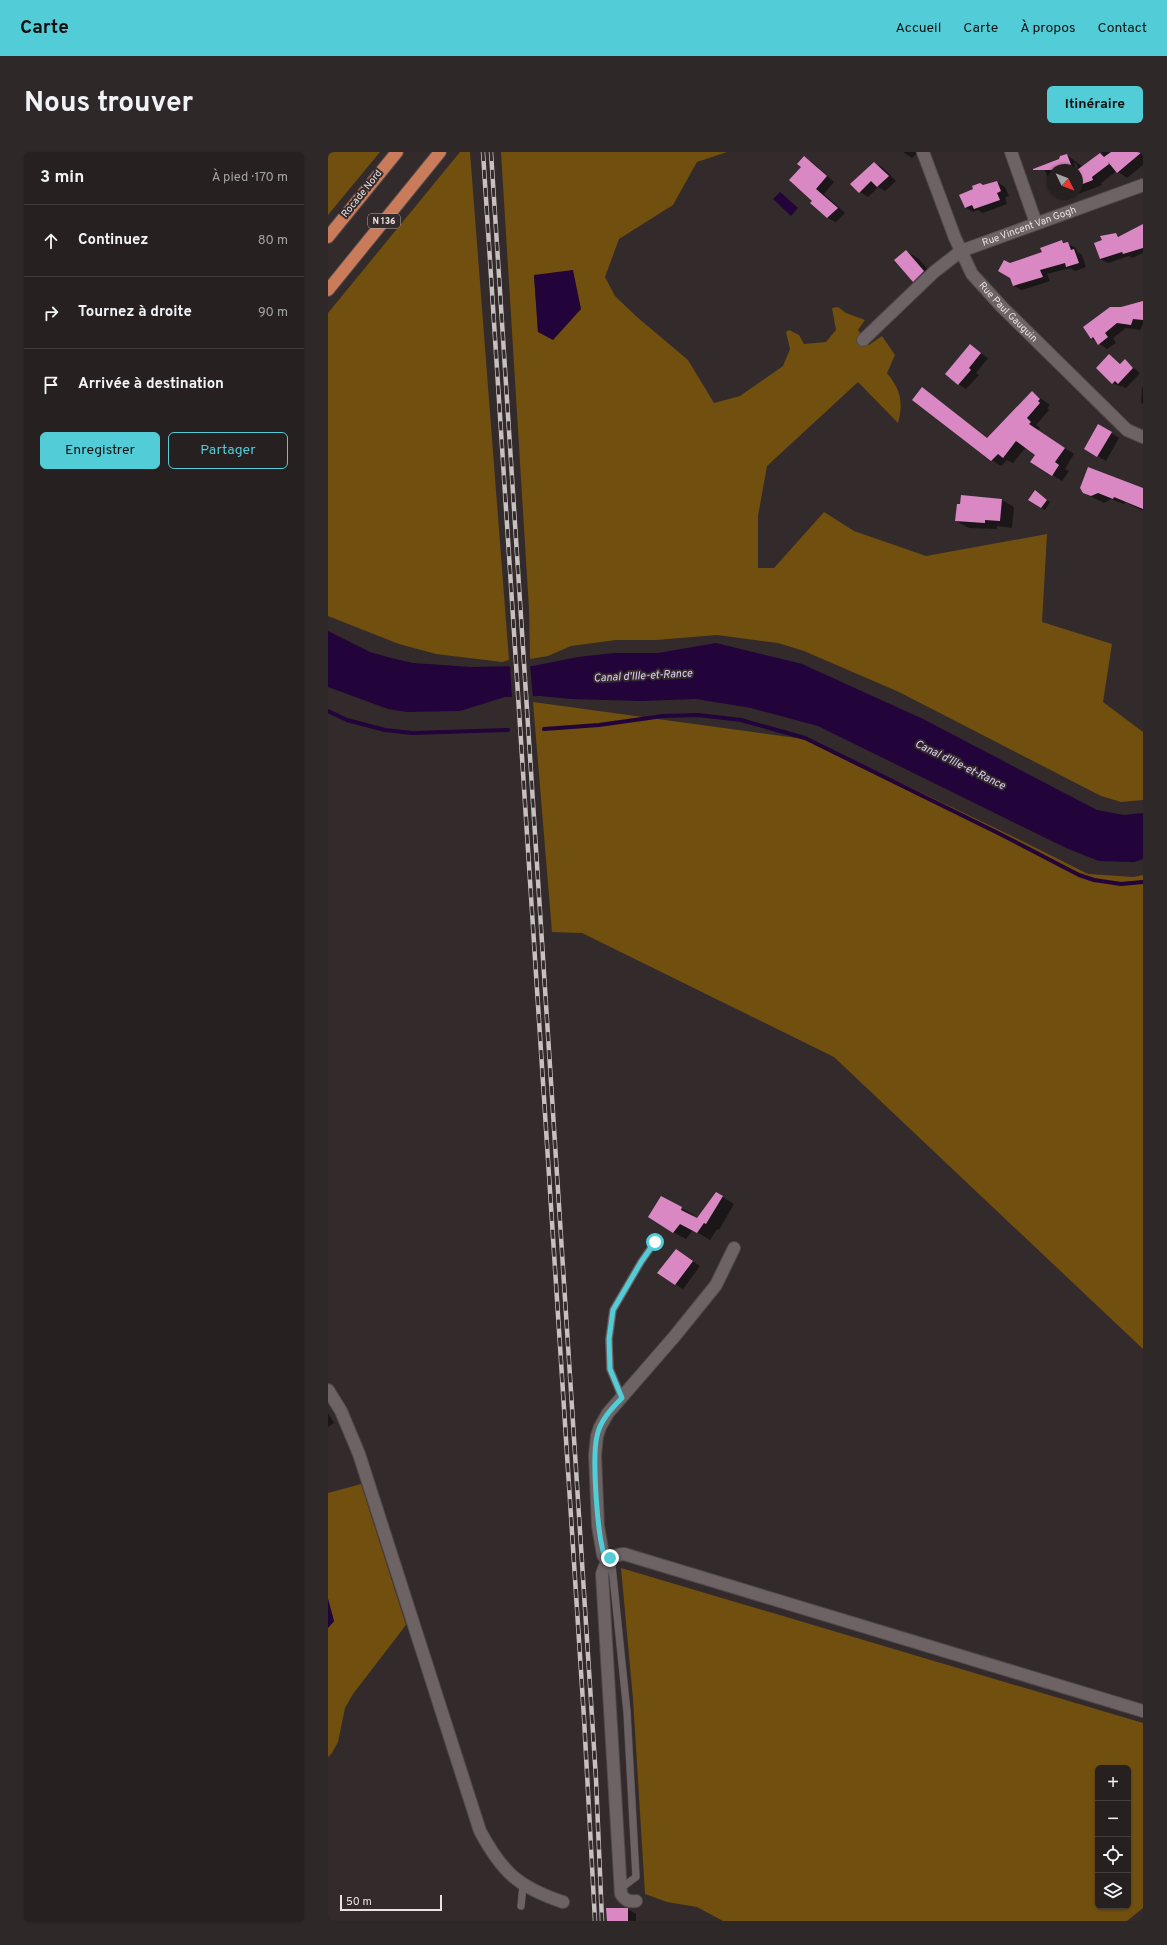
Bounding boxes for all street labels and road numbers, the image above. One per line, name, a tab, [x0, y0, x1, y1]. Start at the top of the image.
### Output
street label: Rocade Nord	[339, 167, 385, 221]
street label: Rue Vincent Van Gogh	[980, 203, 1078, 249]
road number: N 136	[368, 214, 400, 228]
street label: Rue Paul Gauguin	[976, 279, 1040, 345]

